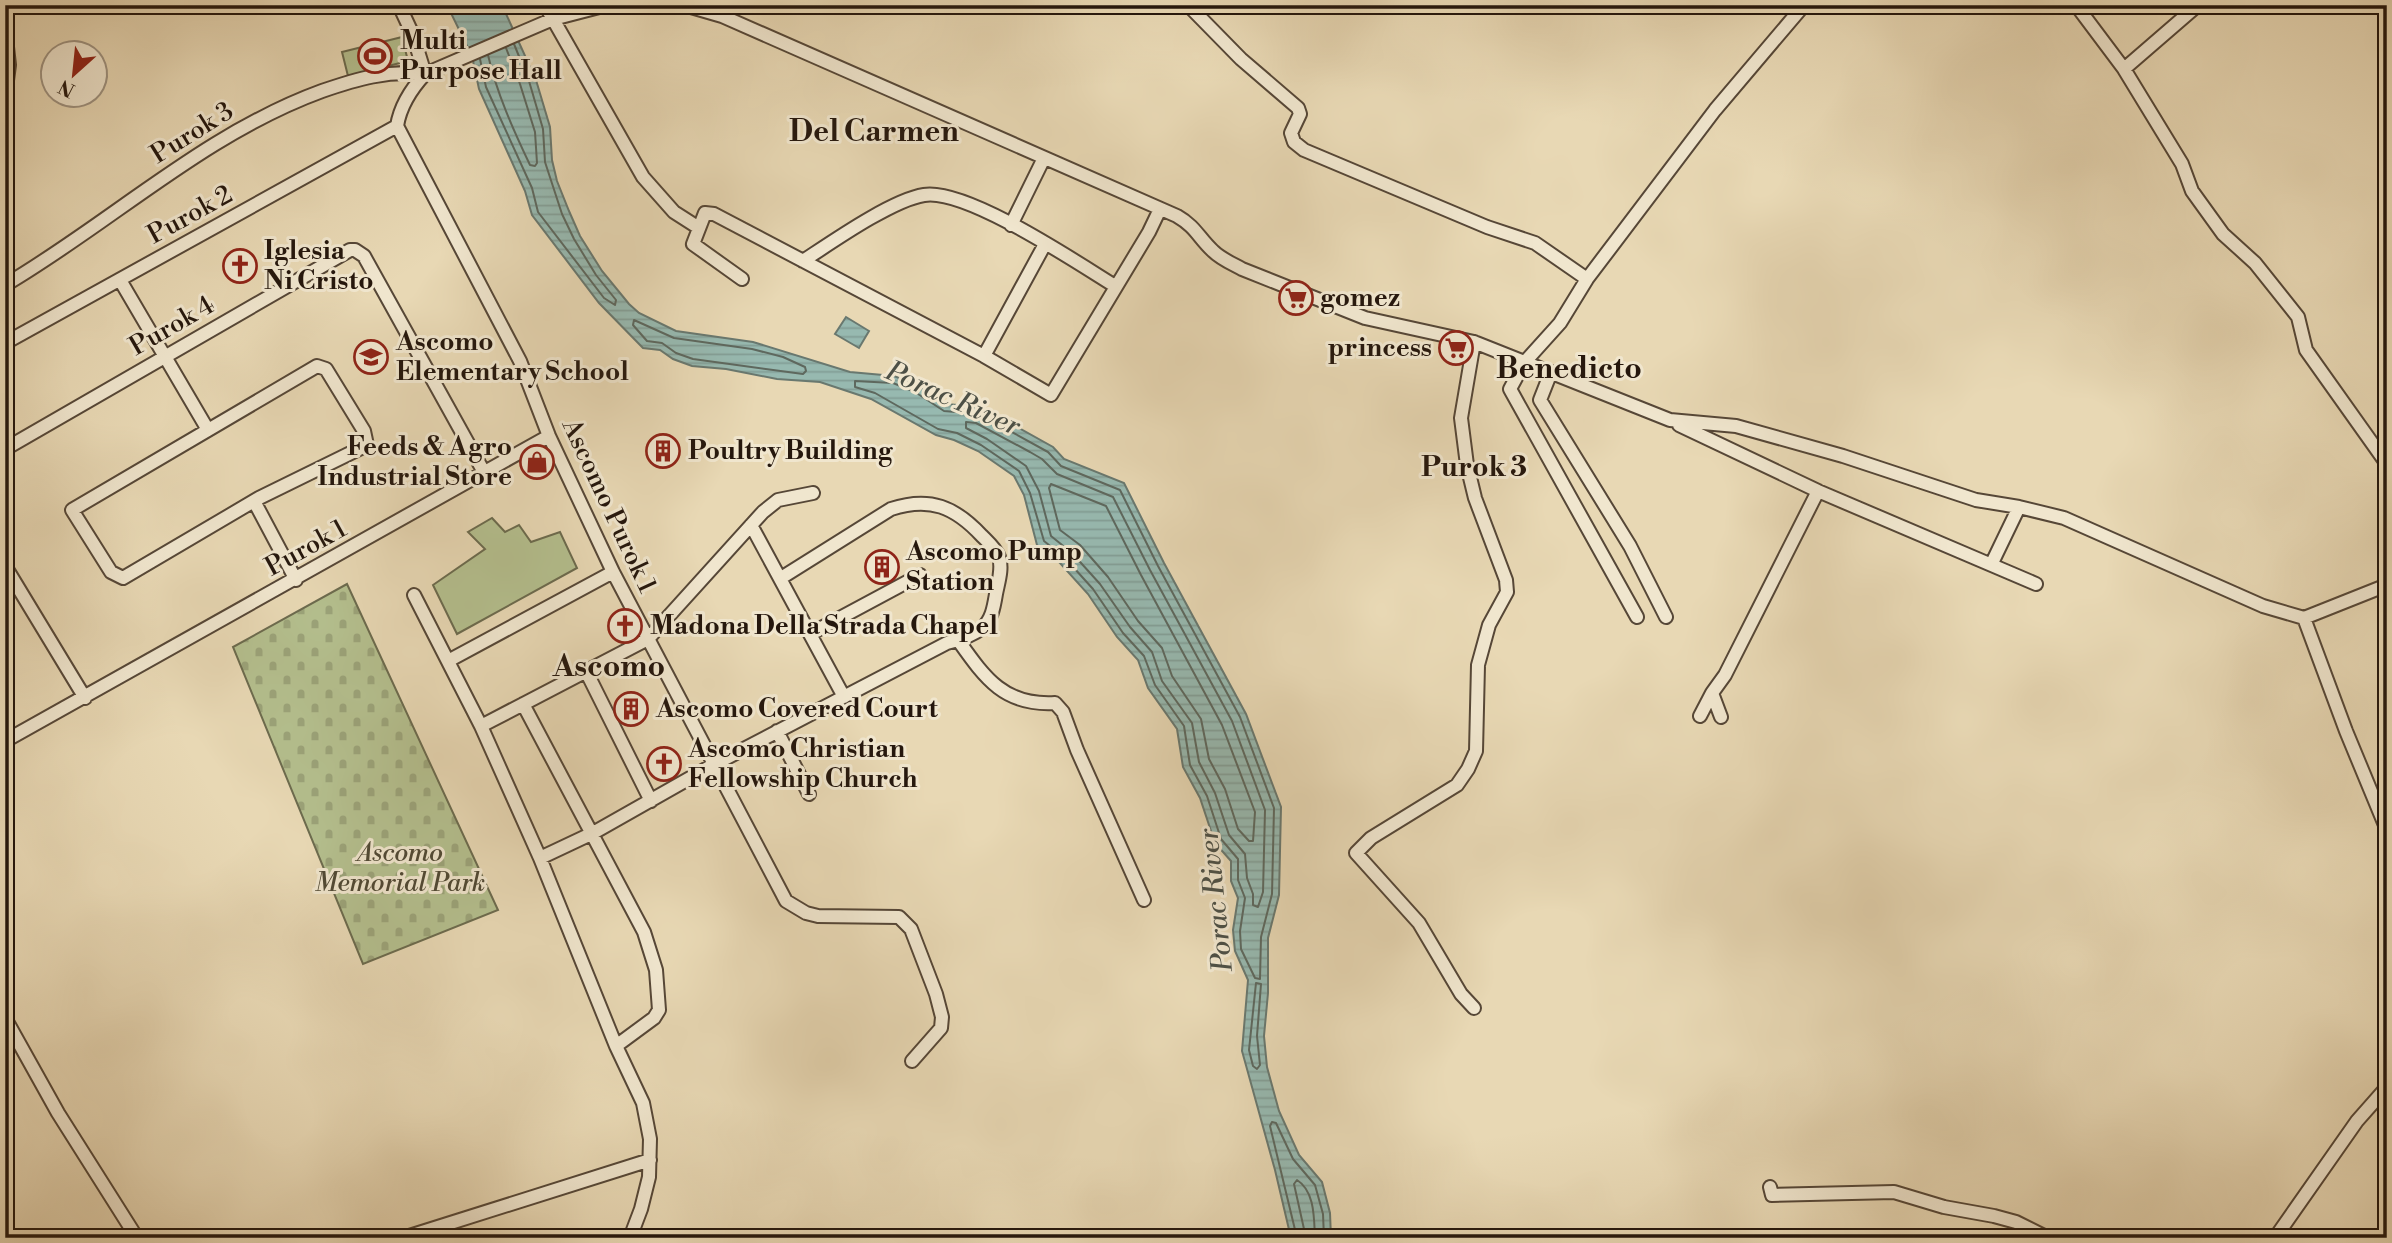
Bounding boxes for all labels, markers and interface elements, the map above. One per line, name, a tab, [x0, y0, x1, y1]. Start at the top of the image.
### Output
place label: Multi Purpose Hall	[400, 25, 562, 87]
sports icon: Multi Purpose Hall	[356, 37, 394, 75]
north arrow	[38, 38, 108, 108]
text: N	[55, 74, 79, 102]
street label: Purok 3	[145, 95, 239, 171]
district label: Del Carmen	[789, 113, 959, 151]
street label: Purok 2	[142, 179, 238, 251]
place label: Iglesia Ni Cristo	[264, 235, 374, 297]
church icon: Iglesia Ni Cristo	[221, 247, 259, 285]
supermarket icon: gomez	[1277, 279, 1315, 317]
place label: gomez	[1320, 282, 1400, 314]
street label: Purok 4	[124, 289, 220, 363]
place label: Ascomo Elementary School	[395, 326, 629, 388]
supermarket icon: princess	[1437, 329, 1475, 367]
place label: princess	[1328, 332, 1432, 364]
school or university icon: Ascomo Elementary School	[352, 338, 390, 376]
district label: Benedicto	[1496, 350, 1642, 388]
water label: Porac River	[879, 353, 1027, 445]
street label: Ascomo Purok 1	[554, 413, 663, 598]
place label: Feeds & Agro Industrial Store	[318, 431, 512, 493]
building icon: Poultry Building	[644, 432, 682, 470]
place label: Poultry Building	[688, 435, 894, 467]
shop icon: Feeds & Agro Industrial Store	[518, 443, 556, 481]
district label: Purok 3	[1421, 450, 1527, 485]
street label: Purok 1	[260, 513, 352, 583]
place label: Ascomo Pump Station	[905, 536, 1082, 598]
building icon: Ascomo Pump Station	[863, 548, 901, 586]
church icon: Madona Della Strada Chapel	[606, 607, 644, 645]
place label: Madona Della Strada Chapel	[650, 610, 998, 642]
district label: Ascomo	[552, 648, 665, 686]
building icon: Ascomo Covered Court	[612, 690, 650, 728]
place label: Ascomo Covered Court	[655, 693, 939, 725]
place label: Ascomo Christian Fellowship Church	[687, 733, 918, 795]
church icon: Ascomo Christian Fellowship Church	[645, 745, 683, 783]
water label: Porac River	[1191, 826, 1241, 974]
park label: Ascomo Memorial Park	[315, 837, 485, 899]

